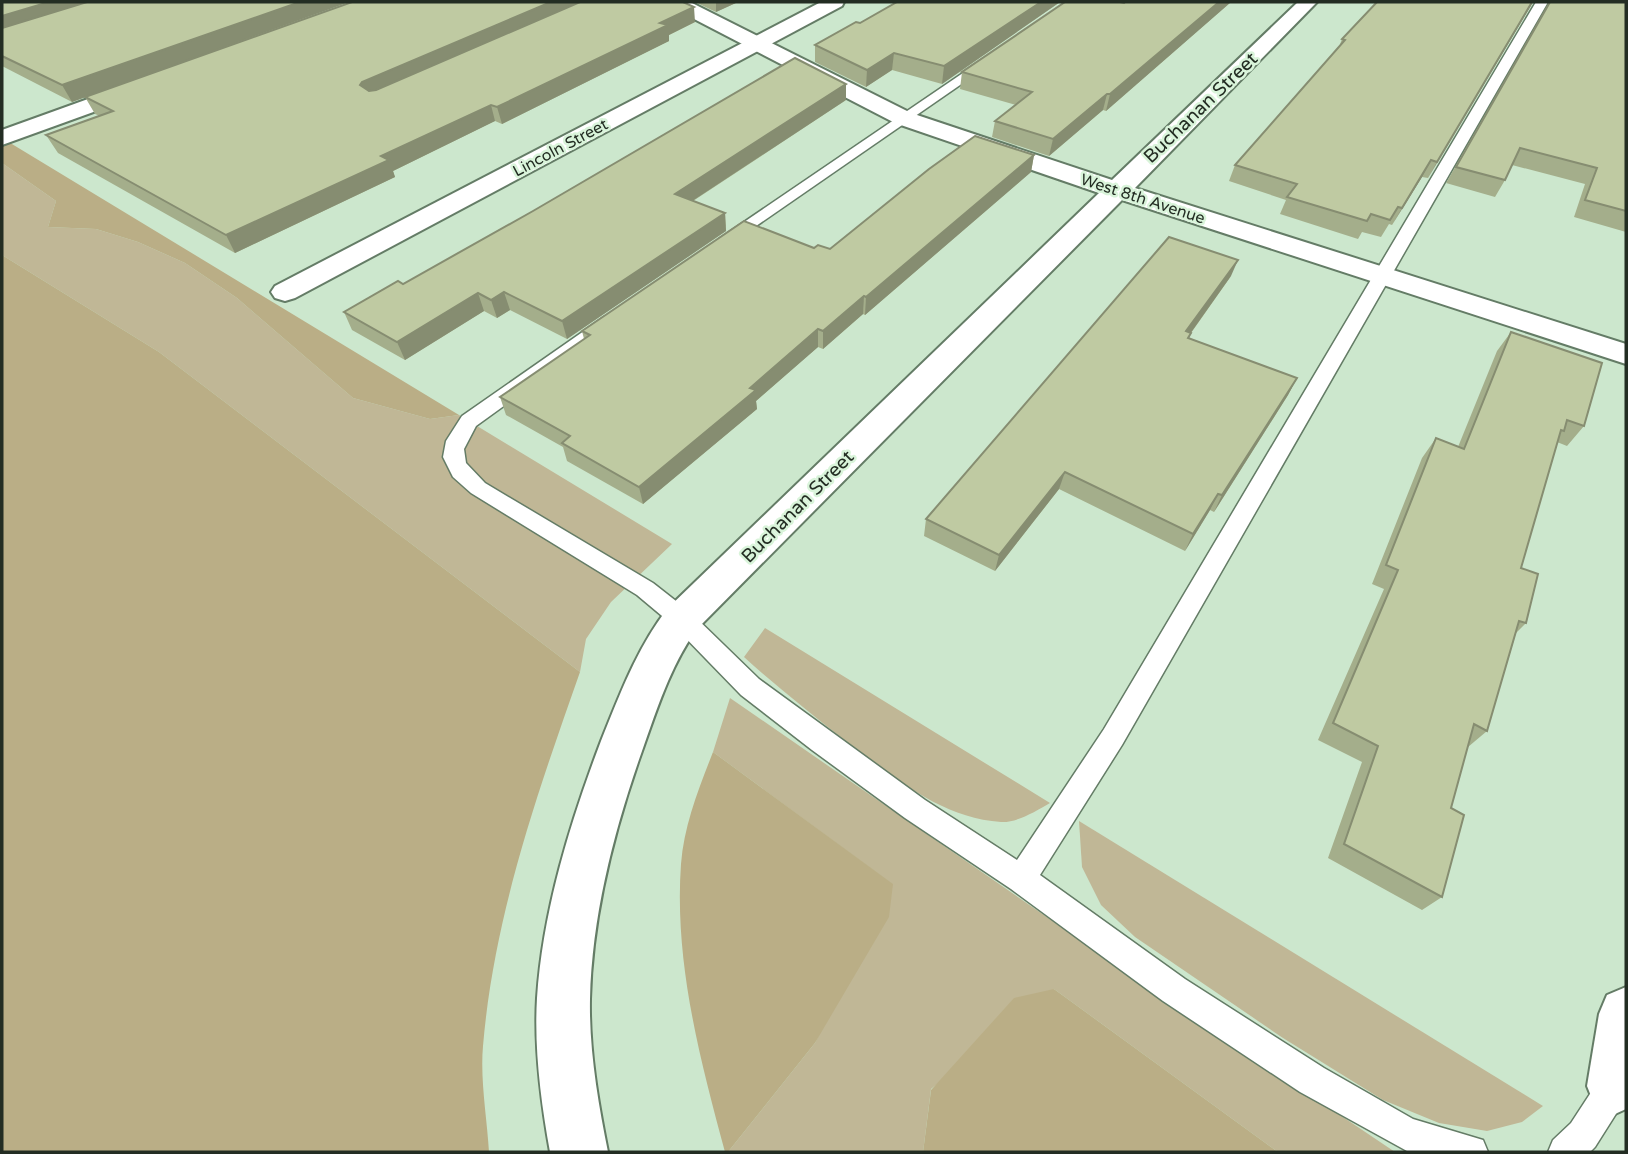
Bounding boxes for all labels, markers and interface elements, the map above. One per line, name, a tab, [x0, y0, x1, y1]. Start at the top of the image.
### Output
street label: Buchanan Street	[1139, 48, 1262, 168]
street label: Lincoln Street	[510, 114, 611, 181]
street label: West 8th Avenue	[1078, 169, 1207, 229]
street label: Buchanan Street	[737, 446, 859, 568]

